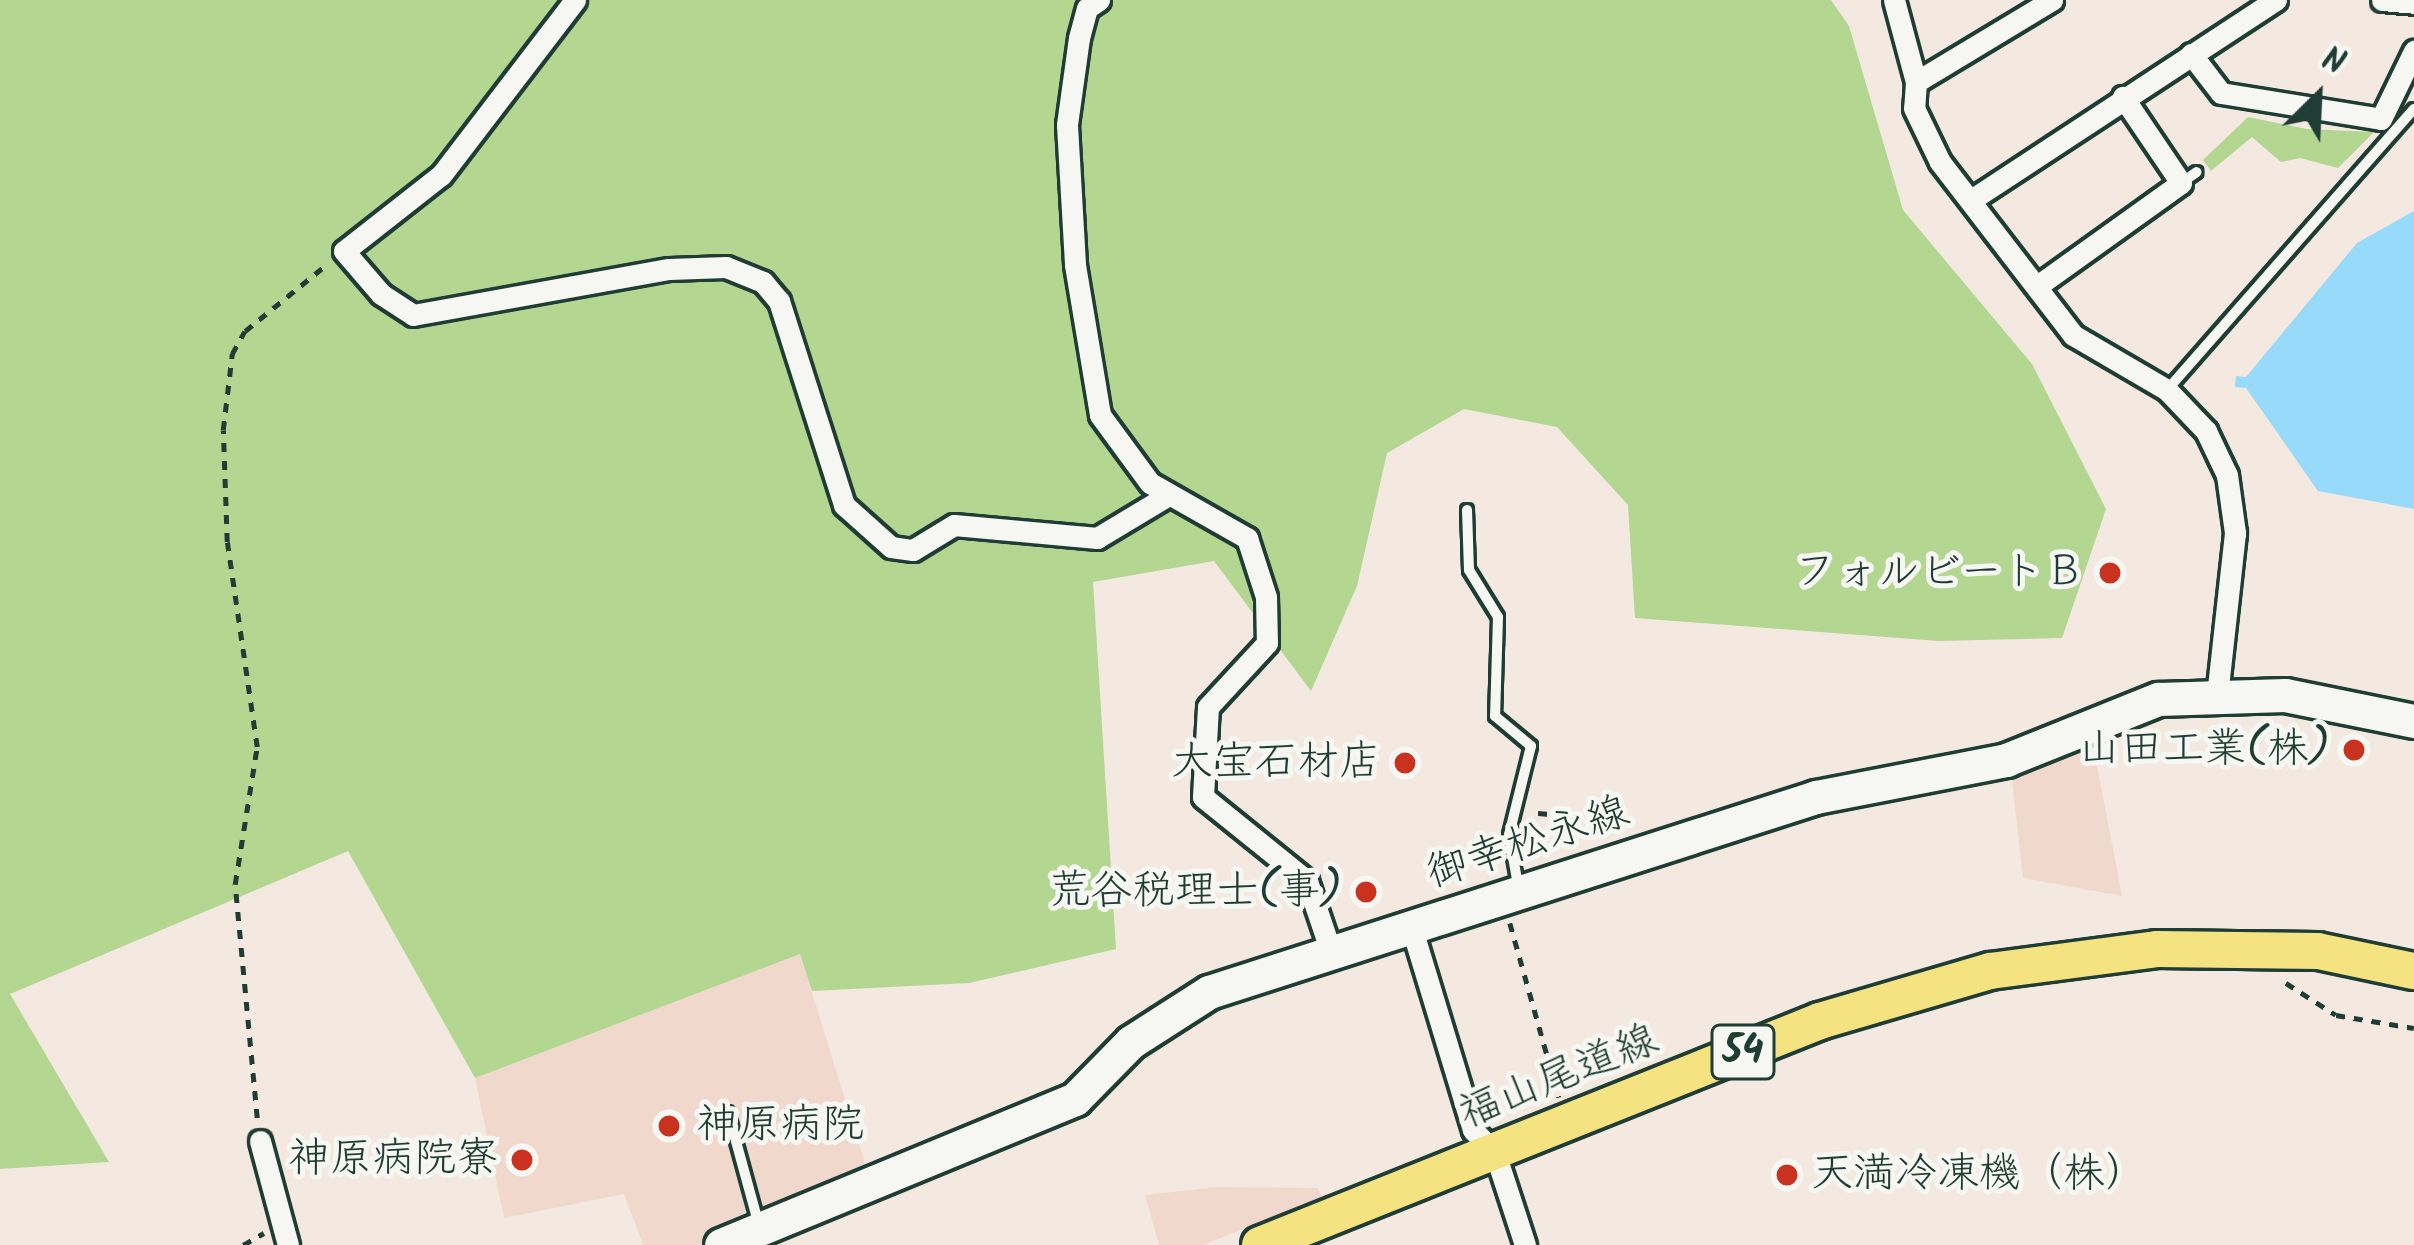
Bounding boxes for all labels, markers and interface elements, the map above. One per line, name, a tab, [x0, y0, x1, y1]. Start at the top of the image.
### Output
text: N	[2313, 34, 2353, 91]
north arrow	[2258, 36, 2378, 156]
place label: フォルビートＢ	[1794, 548, 2086, 598]
marker: フォルビートＢ	[2097, 560, 2123, 586]
place label: 山田工業(株)	[2078, 725, 2330, 775]
marker: 山田工業(株)	[2341, 737, 2367, 763]
place label: 大宝石材店	[1171, 738, 1381, 788]
marker: 大宝石材店	[1392, 750, 1418, 776]
street label: 御幸松永線	[1420, 788, 1636, 900]
place label: 荒谷税理士(事)	[1048, 867, 1342, 917]
marker: 荒谷税理士(事)	[1353, 879, 1379, 905]
street label: 福山尾道線	[1452, 1015, 1666, 1141]
road number: 54	[1710, 1019, 1776, 1085]
place label: 神原病院	[696, 1101, 864, 1151]
marker: 神原病院	[653, 1110, 685, 1142]
place label: 神原病院寮	[288, 1135, 498, 1185]
marker: 神原病院寮	[509, 1147, 535, 1173]
place label: 天満冷凍機（株）	[1811, 1150, 2147, 1200]
marker: 天満冷凍機（株）	[1774, 1162, 1800, 1188]

